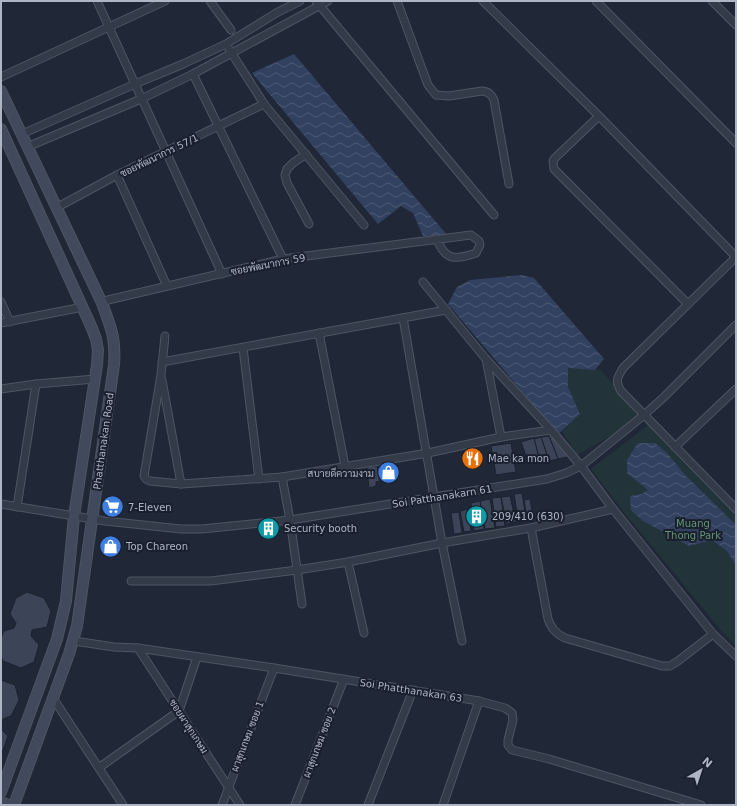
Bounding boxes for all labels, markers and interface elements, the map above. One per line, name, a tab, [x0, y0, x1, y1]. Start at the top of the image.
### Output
street label: ซอยพัฒนาการ 57/1	[118, 131, 200, 179]
street label: ซอยพัฒนาการ 59	[230, 251, 306, 277]
street label: Phatthanakan Road	[91, 392, 116, 490]
restaurant icon: Mae ka mon	[460, 445, 486, 471]
place label: Mae ka mon	[488, 453, 549, 464]
shop icon: สบายดีความงาม	[376, 460, 402, 486]
place label: สบายดีความงาม	[308, 467, 374, 479]
street label: Soi Patthanakarn 61	[391, 483, 493, 510]
supermarket icon: 7-Eleven	[99, 494, 125, 520]
place label: 7-Eleven	[128, 502, 172, 513]
building icon: 209/410 (630)	[464, 503, 490, 529]
place label: 209/410 (630)	[492, 511, 564, 522]
building icon: Security booth	[255, 515, 281, 541]
park label: Muang Thong Park	[664, 518, 721, 541]
place label: Security booth	[284, 523, 357, 534]
shop icon: Top Chareon	[98, 533, 124, 559]
place label: Top Chareon	[125, 541, 188, 552]
street label: Soi Phatthanakan 63	[359, 677, 463, 704]
street label: ซอยผาสุกเกษม	[165, 697, 210, 756]
street label: ผาสุกเกษม ซอย 1	[229, 699, 268, 774]
street label: ผาสุกเกษม ซอย 2	[301, 705, 340, 780]
north arrow	[681, 750, 721, 790]
text: N	[699, 755, 715, 771]

